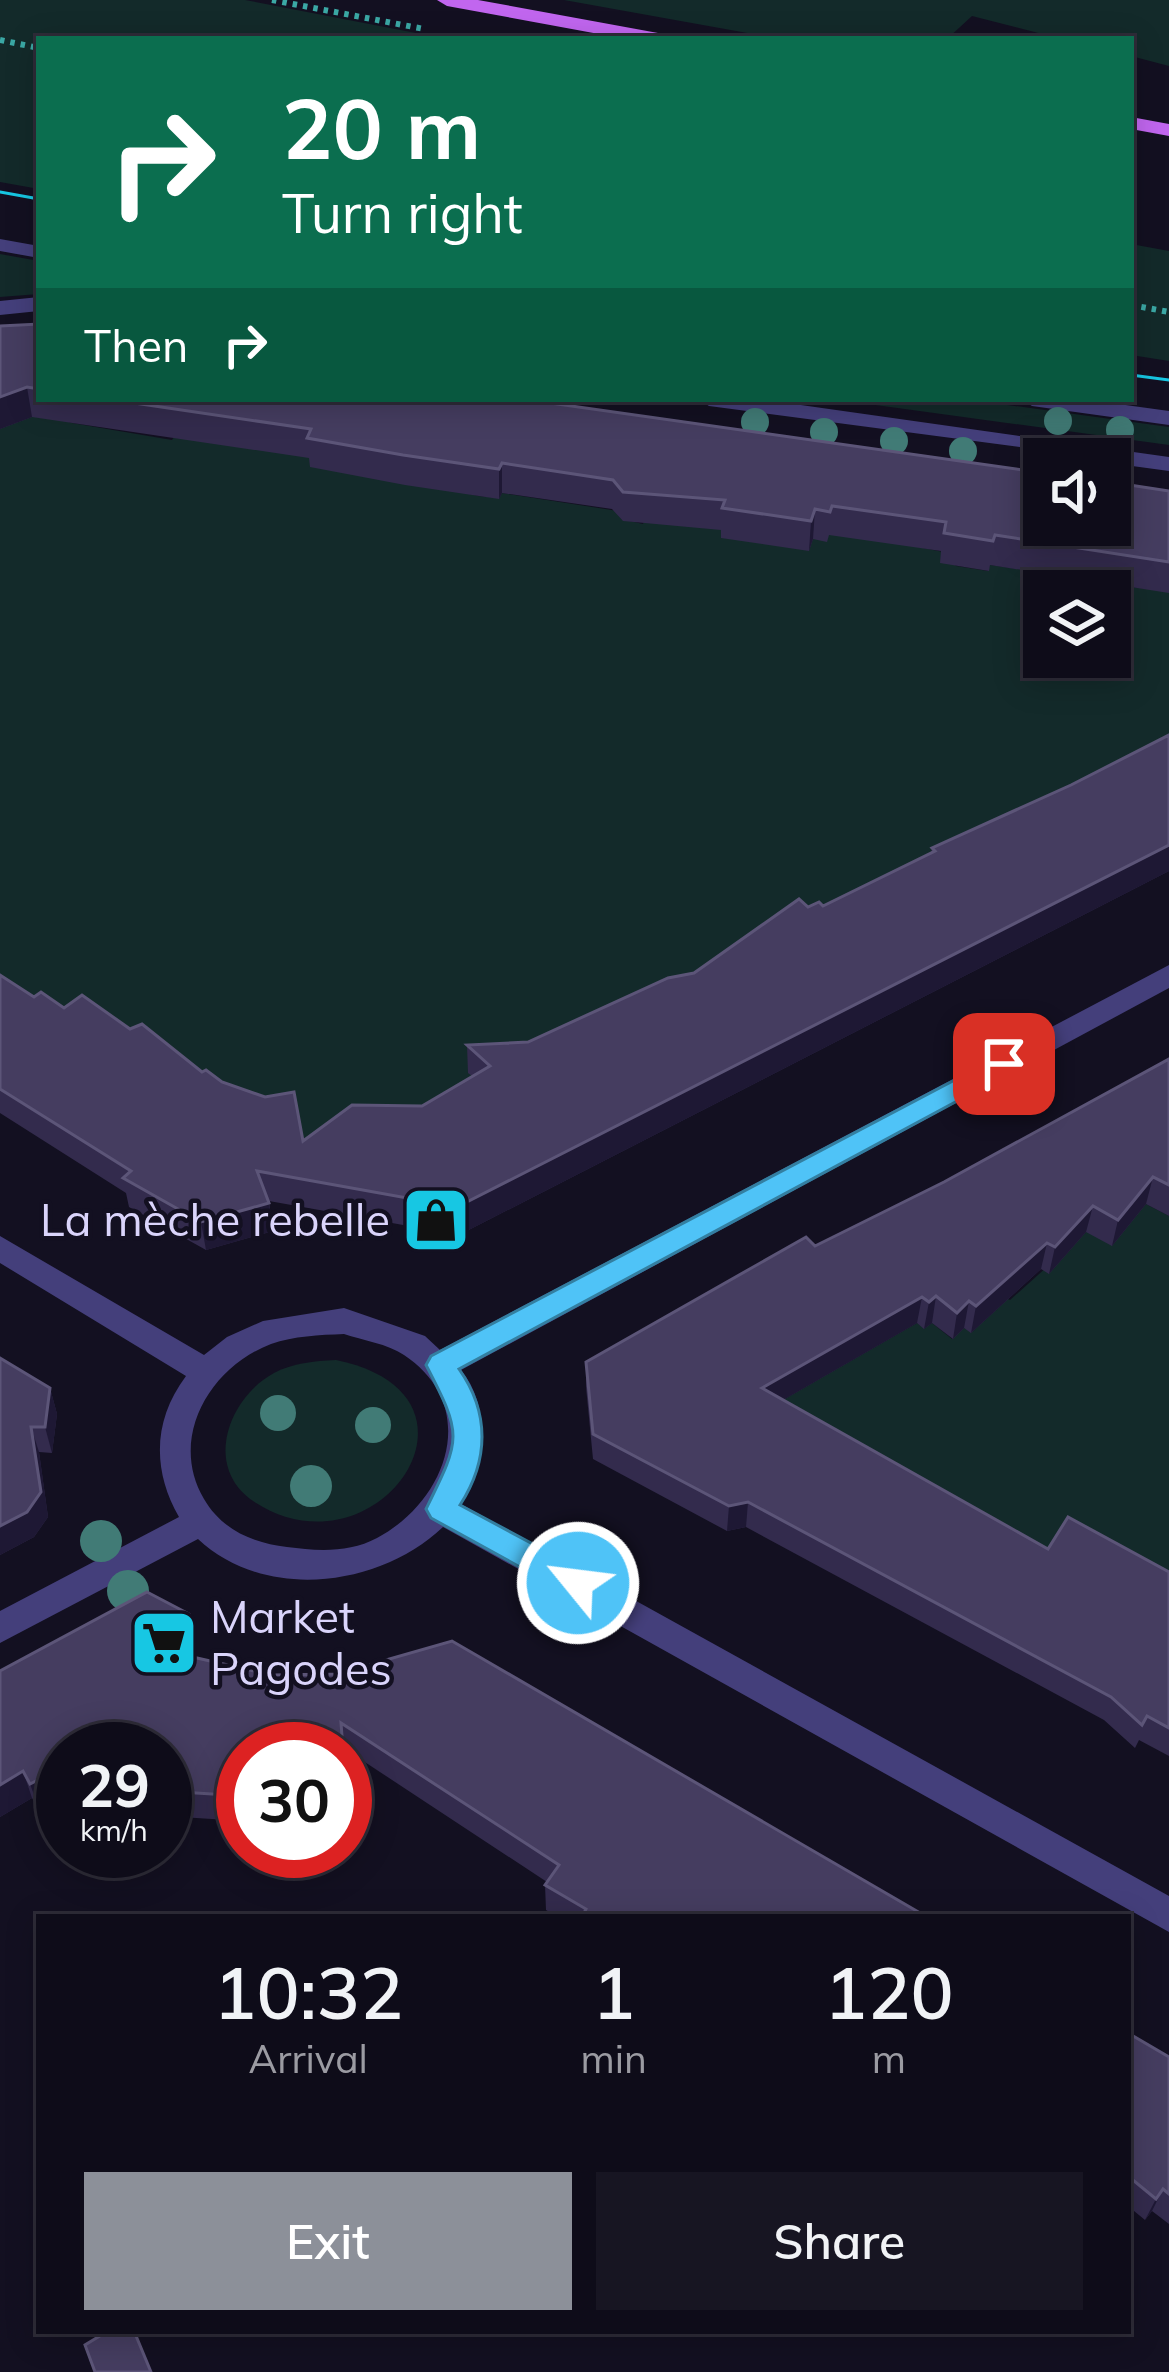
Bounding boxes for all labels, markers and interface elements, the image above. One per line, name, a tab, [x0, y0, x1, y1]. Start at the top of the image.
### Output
text: 20 m	[282, 75, 481, 180]
icon: right	[84, 84, 240, 240]
text: Turn right	[282, 179, 523, 247]
icon: right	[212, 312, 278, 378]
text: Then	[84, 317, 188, 373]
map controls	[1023, 438, 1131, 678]
button: sound	[1023, 438, 1131, 546]
button: layers	[1023, 570, 1131, 678]
pin	[953, 1013, 1055, 1115]
icon: arrive	[971, 1031, 1037, 1097]
shop icon: La mèche rebelle	[401, 1185, 471, 1255]
place label: La mèche rebelle	[40, 1191, 390, 1247]
position arrow	[515, 1520, 641, 1646]
place label: Market Pagodes	[210, 1588, 392, 1696]
supermarket icon: Market Pagodes	[129, 1608, 199, 1678]
speed limit sign: 30	[216, 1722, 372, 1878]
text: 29	[78, 1747, 150, 1822]
text: km/h	[80, 1811, 148, 1849]
text: 10:32	[213, 1947, 403, 2037]
text: 1	[592, 1947, 635, 2037]
text: 120	[824, 1947, 954, 2037]
text: Arrival	[249, 2034, 368, 2083]
text: min	[580, 2034, 647, 2083]
text: m	[872, 2034, 906, 2083]
button: Exit	[84, 2172, 572, 2310]
button: Share	[596, 2172, 1083, 2310]

